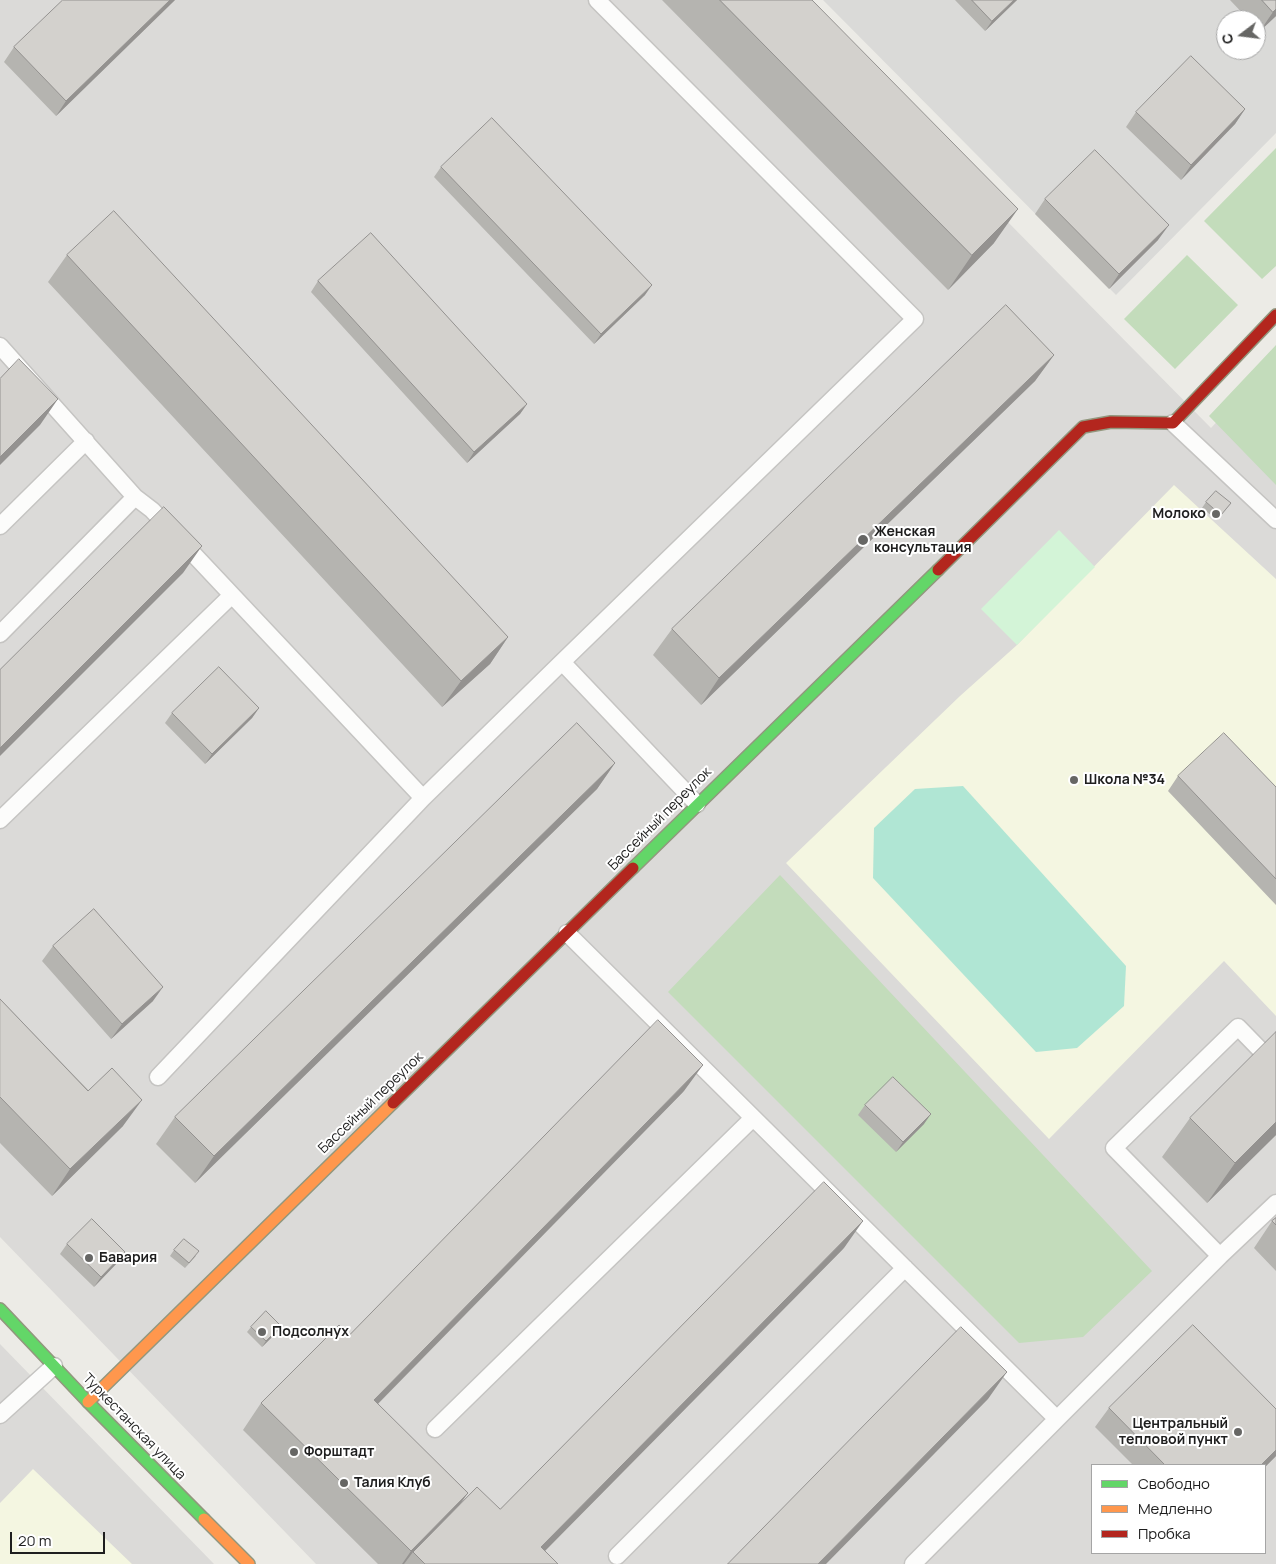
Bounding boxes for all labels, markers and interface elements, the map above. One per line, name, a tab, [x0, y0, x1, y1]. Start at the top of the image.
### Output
north arrow	[1216, 10, 1266, 60]
text: С	[1216, 31, 1238, 46]
place label: Молоко	[1152, 506, 1206, 522]
marker: Молоко	[1210, 508, 1222, 520]
place label: Женская консультация	[874, 524, 972, 556]
marker: Женская консультация	[856, 533, 870, 547]
street label: Бассейный переулок	[605, 764, 715, 874]
place label: Школа №34	[1084, 772, 1165, 788]
marker: Школа №34	[1068, 774, 1080, 786]
street label: Бассейный переулок	[315, 1049, 427, 1157]
place label: Бавария	[99, 1250, 157, 1266]
marker: Бавария	[83, 1252, 95, 1264]
place label: Подсолнух	[272, 1324, 349, 1340]
marker: Подсолнух	[256, 1326, 268, 1338]
street label: Туркестанская улица	[79, 1370, 189, 1484]
place label: Центральный тепловой пункт	[1119, 1416, 1228, 1448]
marker: Центральный тепловой пункт	[1232, 1426, 1244, 1438]
place label: Форштадт	[304, 1444, 374, 1460]
marker: Форштадт	[288, 1446, 300, 1458]
legend	[1091, 1464, 1266, 1554]
text: Свободно	[1138, 1473, 1210, 1494]
place label: Талия Клуб	[354, 1475, 431, 1491]
marker: Талия Клуб	[338, 1477, 350, 1489]
text: Медленно	[1138, 1498, 1212, 1519]
scale bar	[12, 1522, 108, 1554]
text: Пробка	[1138, 1523, 1191, 1544]
text: 20 m	[18, 1530, 51, 1551]

